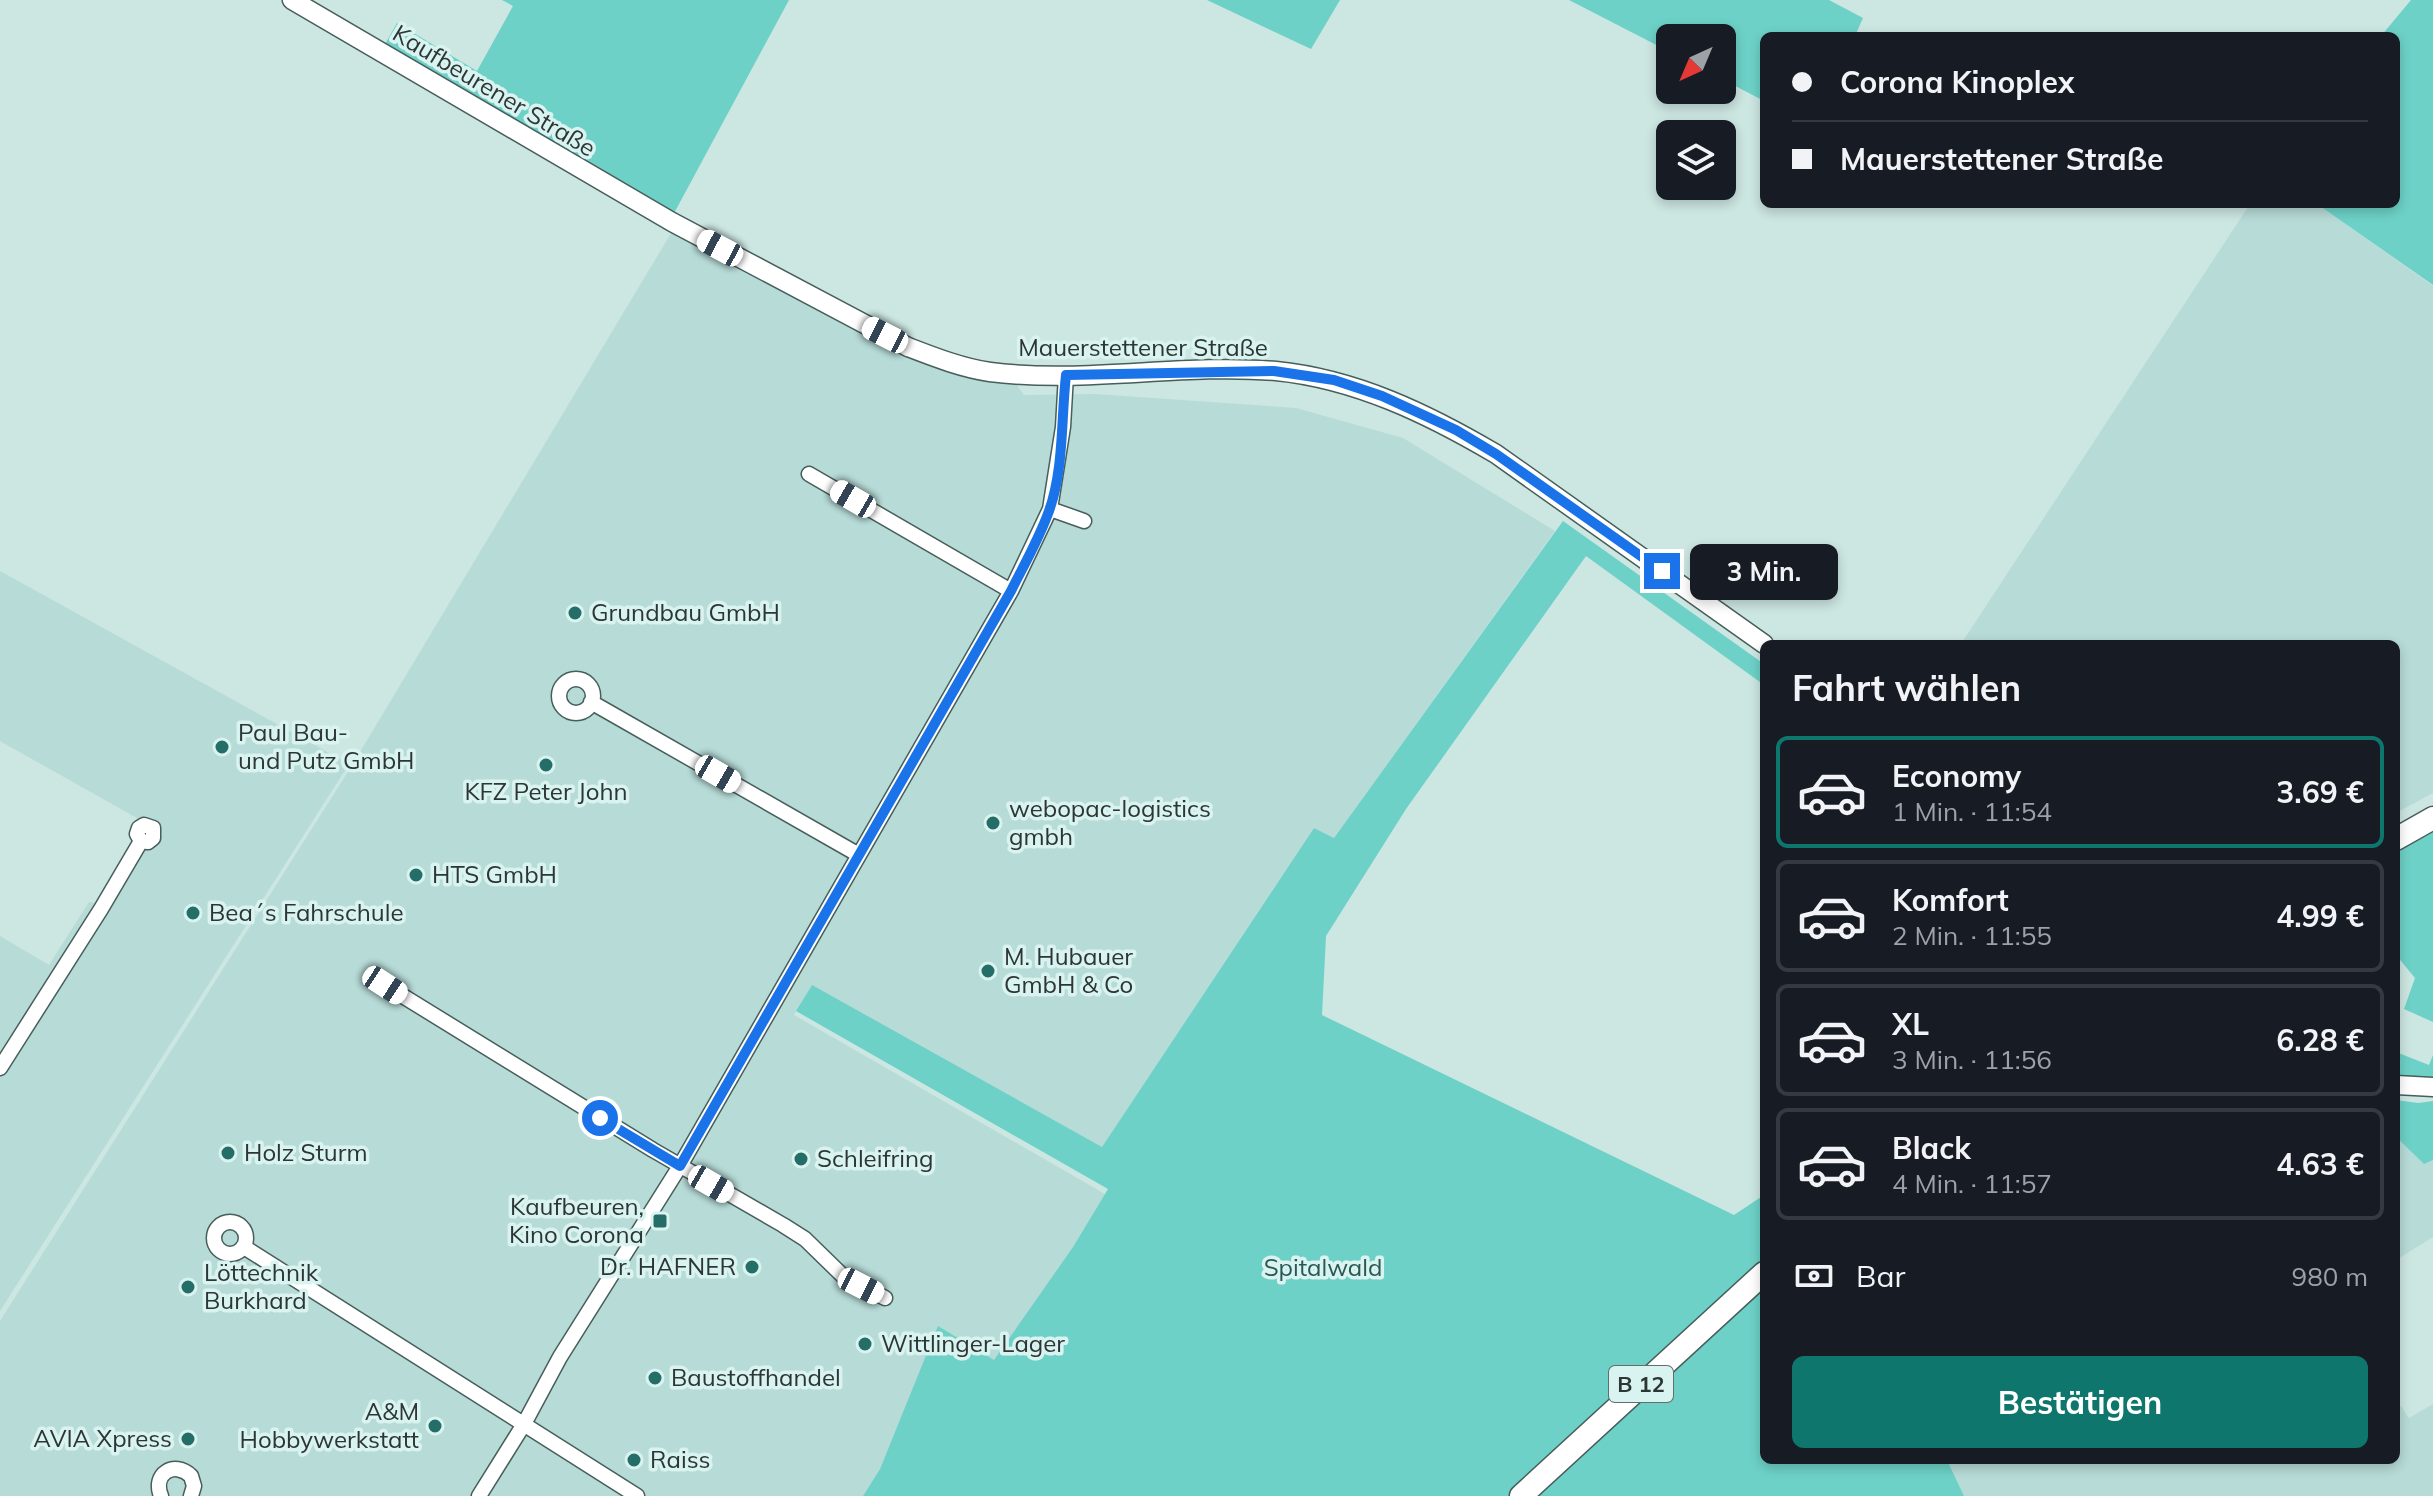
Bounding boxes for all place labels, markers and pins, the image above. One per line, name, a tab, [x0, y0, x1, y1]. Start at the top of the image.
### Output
place label: Grundbau GmbH	[591, 597, 780, 627]
marker: Grundbau GmbH	[566, 604, 584, 622]
place label: Paul Bau- und Putz GmbH	[238, 717, 414, 775]
marker: Paul Bau- und Putz GmbH	[213, 738, 231, 756]
marker: KFZ Peter John	[537, 756, 555, 774]
place label: KFZ Peter John	[464, 776, 628, 806]
place label: webopac-logistics gmbh	[1009, 793, 1211, 851]
marker: webopac-logistics gmbh	[984, 814, 1002, 832]
place label: HTS GmbH	[432, 859, 557, 889]
marker: HTS GmbH	[407, 866, 425, 884]
place label: Bea´s Fahrschule	[209, 897, 403, 927]
marker: Bea´s Fahrschule	[184, 904, 202, 922]
place label: M. Hubauer GmbH & Co	[1004, 941, 1133, 999]
marker: M. Hubauer GmbH & Co	[979, 962, 997, 980]
place label: Holz Sturm	[244, 1137, 367, 1167]
place label: Schleifring	[817, 1143, 933, 1173]
marker: Holz Sturm	[219, 1144, 237, 1162]
marker: Schleifring	[792, 1150, 810, 1168]
place label: Kaufbeuren, Kino Corona	[509, 1191, 644, 1249]
marker: Kaufbeuren, Kino Corona	[651, 1212, 669, 1230]
place label: Dr. HAFNER	[600, 1251, 736, 1281]
place label: Löttechnik Burkhard	[204, 1257, 319, 1315]
marker: Dr. HAFNER	[743, 1258, 761, 1276]
marker: Löttechnik Burkhard	[179, 1278, 197, 1296]
place label: Wittlinger-Lager	[881, 1328, 1065, 1358]
marker: Wittlinger-Lager	[856, 1335, 874, 1353]
place label: Baustoffhandel	[671, 1362, 841, 1392]
marker: Baustoffhandel	[646, 1369, 664, 1387]
place label: A&M Hobbywerkstatt	[240, 1396, 419, 1454]
marker: A&M Hobbywerkstatt	[426, 1417, 444, 1435]
place label: AVIA Xpress	[33, 1423, 172, 1453]
marker: AVIA Xpress	[179, 1430, 197, 1448]
place label: Raiss	[650, 1444, 710, 1474]
marker: Raiss	[625, 1451, 643, 1469]

